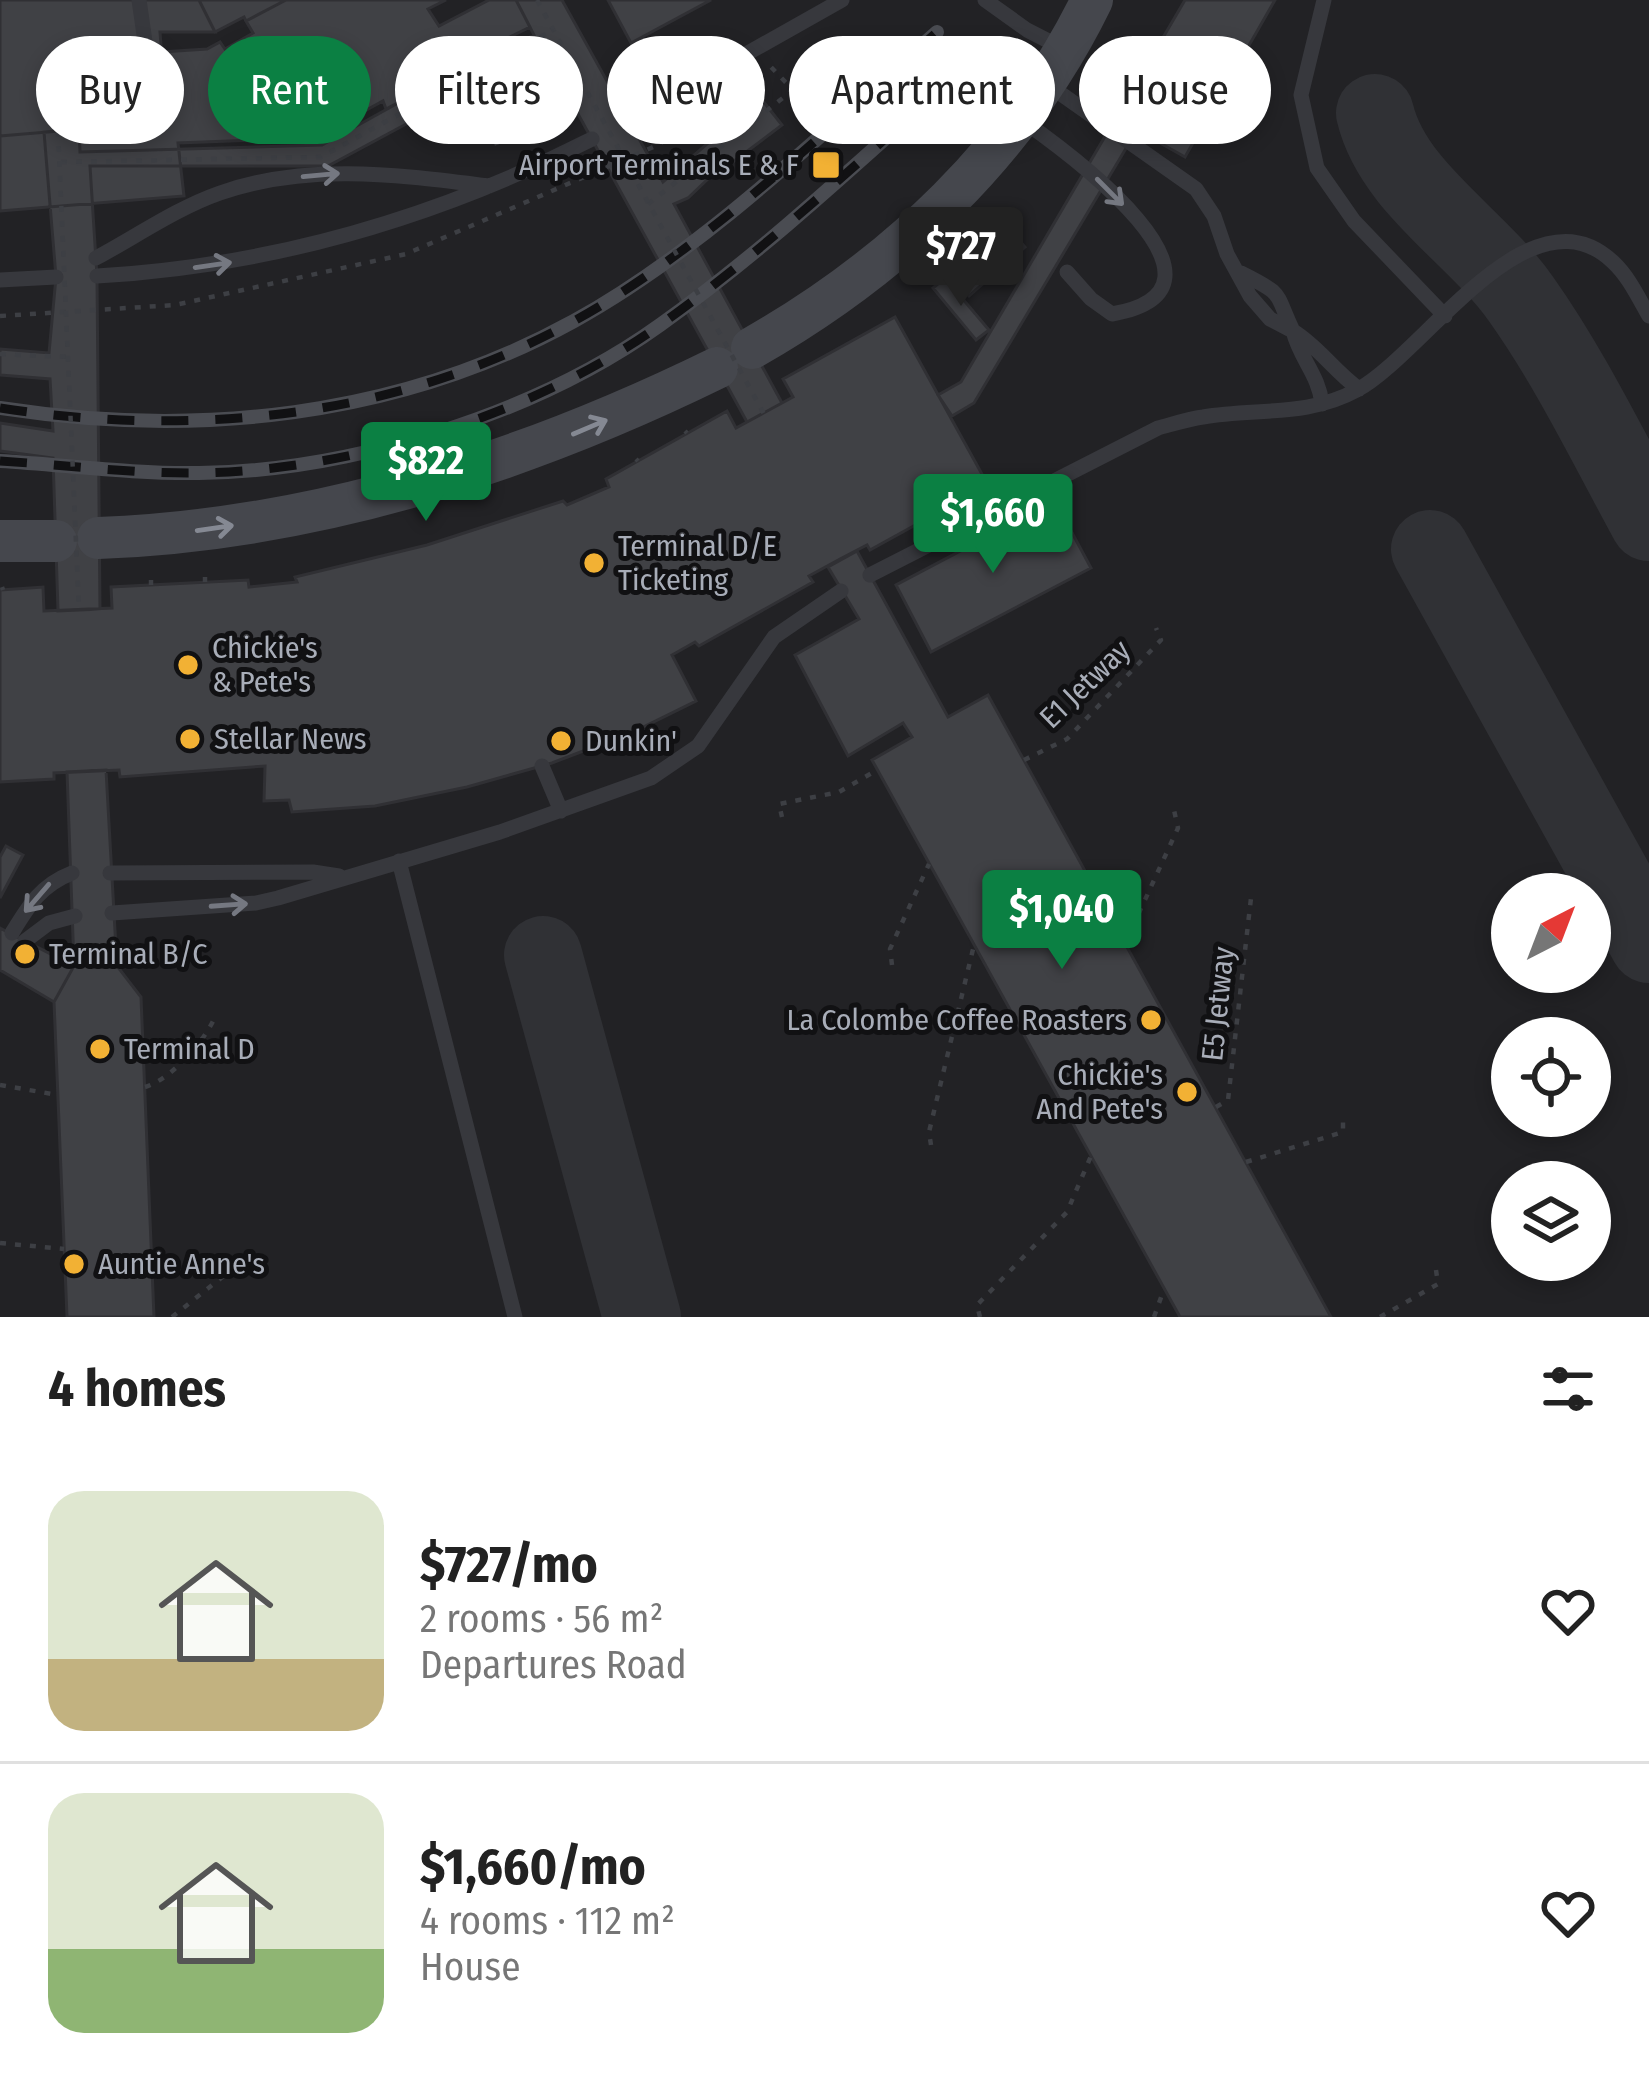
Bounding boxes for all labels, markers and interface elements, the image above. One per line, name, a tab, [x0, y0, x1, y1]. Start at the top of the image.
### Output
chip: Buy	[36, 36, 184, 144]
chip: Rent	[208, 36, 371, 144]
chip: Filters	[395, 36, 583, 144]
chip: New	[607, 36, 765, 144]
chip: Apartment	[789, 36, 1055, 144]
chip: House	[1079, 36, 1271, 144]
place label: Airport Terminals E & F	[519, 147, 799, 183]
marker: Airport Terminals E & F	[810, 149, 842, 181]
one-way arrow	[301, 163, 340, 186]
one-way arrow	[1095, 178, 1124, 206]
pin: $727	[890, 207, 1032, 309]
text: $727	[926, 223, 996, 269]
one-way arrow	[193, 253, 232, 276]
one-way arrow	[571, 415, 608, 436]
pin: $822	[355, 422, 497, 524]
text: $822	[388, 438, 464, 484]
pin: $1,660	[895, 474, 1091, 576]
text: $1,660	[940, 490, 1046, 536]
one-way arrow	[195, 516, 234, 539]
place label: Terminal D/E Ticketing	[618, 528, 777, 598]
marker: Terminal D/E Ticketing	[581, 550, 607, 576]
place label: Chickie's & Pete's	[212, 630, 318, 700]
street label: E1 Jetway	[1032, 632, 1138, 736]
marker: Chickie's & Pete's	[175, 652, 201, 678]
place label: Stellar News	[214, 721, 366, 757]
place label: Dunkin'	[585, 723, 677, 759]
marker: Stellar News	[177, 726, 203, 752]
marker: Dunkin'	[548, 728, 574, 754]
pin: $1,040	[964, 870, 1160, 972]
north arrow	[1491, 873, 1611, 993]
map controls	[1491, 873, 1611, 1281]
one-way arrow	[24, 882, 52, 913]
text: $1,040	[1009, 886, 1115, 932]
one-way arrow	[209, 893, 248, 916]
place label: Terminal B/C	[49, 936, 207, 972]
marker: Terminal B/C	[12, 941, 38, 967]
street label: E5 Jetway	[1194, 945, 1242, 1063]
place label: La Colombe Coffee Roasters	[786, 1002, 1127, 1038]
marker: La Colombe Coffee Roasters	[1138, 1007, 1164, 1033]
button: locate	[1491, 1017, 1611, 1137]
place label: Terminal D	[124, 1031, 255, 1067]
marker: Terminal D	[87, 1036, 113, 1062]
place label: Chickie's And Pete's	[1036, 1057, 1163, 1127]
marker: Chickie's And Pete's	[1174, 1079, 1200, 1105]
button: layers	[1491, 1161, 1611, 1281]
place label: Auntie Anne's	[98, 1246, 265, 1282]
marker: Auntie Anne's	[61, 1251, 87, 1277]
icon: filters	[1535, 1356, 1601, 1422]
text: 4 homes	[48, 1358, 226, 1420]
text: $727/mo	[420, 1534, 598, 1596]
icon: home	[144, 1539, 288, 1683]
icon: heart	[1535, 1578, 1601, 1644]
text: 2 rooms · 56 m²	[420, 1596, 663, 1642]
text: Departures Road	[420, 1642, 687, 1688]
text: $1,660/mo	[420, 1836, 646, 1898]
icon: home	[144, 1841, 288, 1985]
icon: heart	[1535, 1880, 1601, 1946]
text: 4 rooms · 112 m²	[420, 1898, 675, 1944]
text: House	[420, 1944, 520, 1990]

